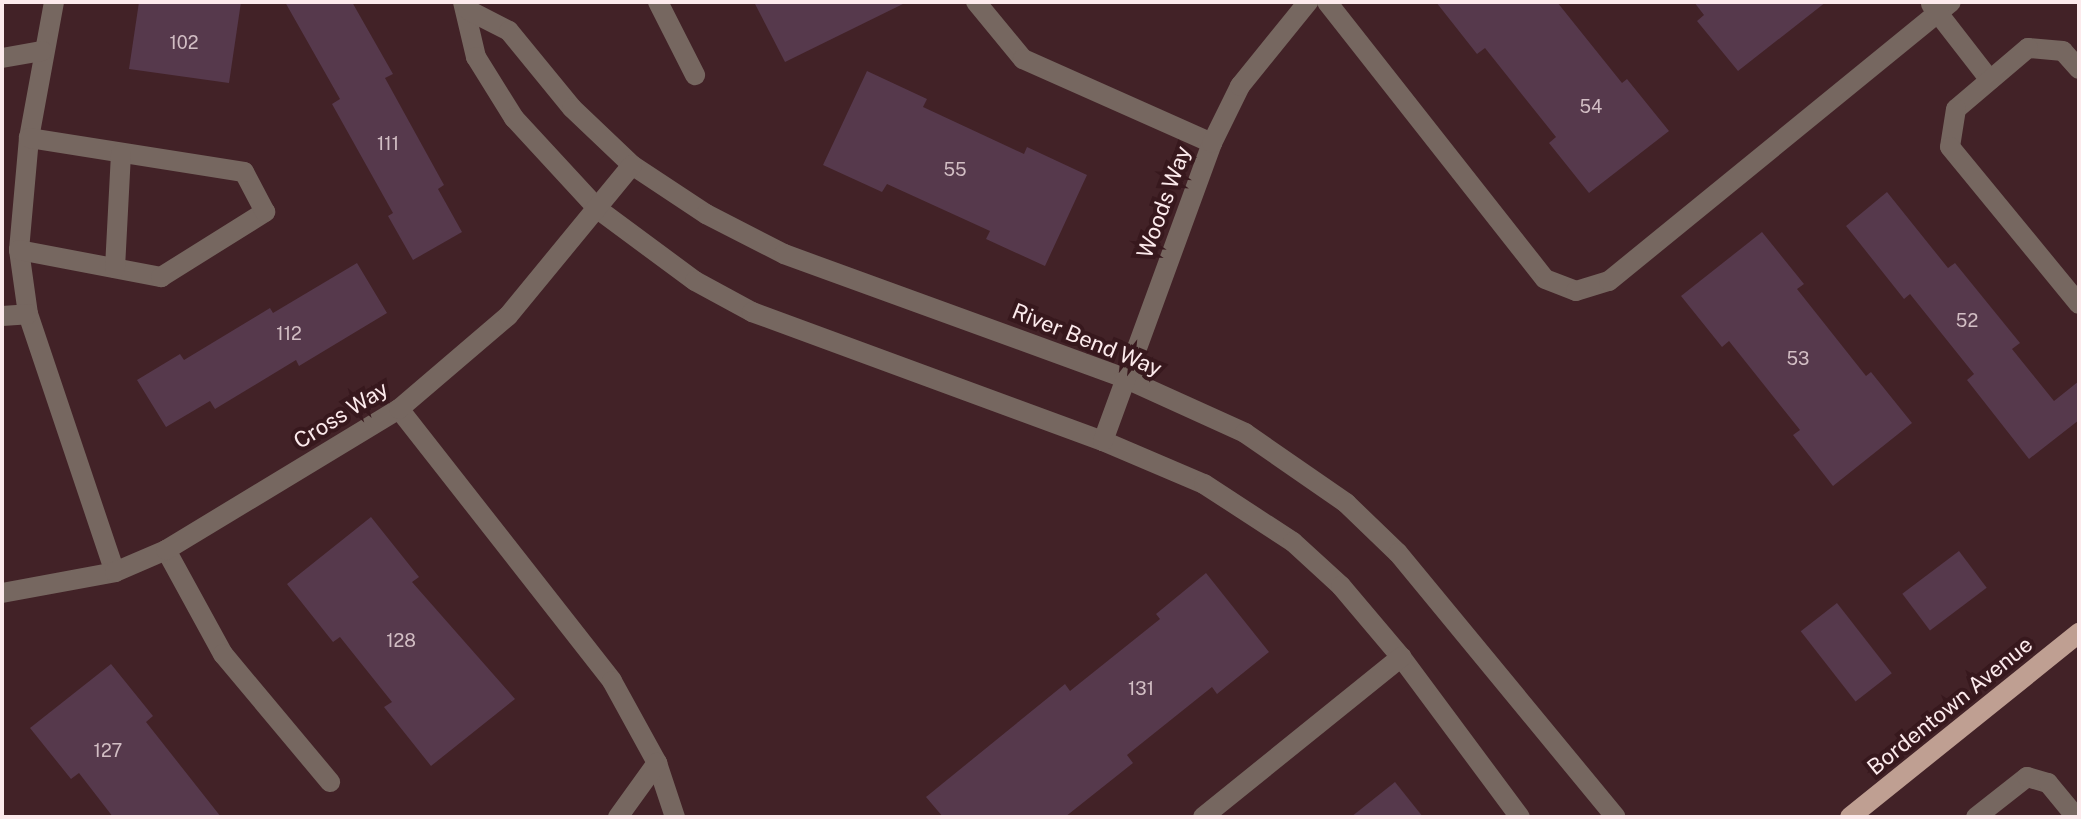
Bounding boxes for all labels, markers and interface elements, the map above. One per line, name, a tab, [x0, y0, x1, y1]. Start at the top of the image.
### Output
house number: 102	[169, 32, 199, 54]
house number: 54	[1580, 96, 1602, 118]
house number: 111	[377, 133, 399, 155]
street label: Woods Way	[1131, 142, 1197, 262]
house number: 55	[943, 159, 967, 181]
street label: River Bend Way	[1008, 298, 1166, 382]
house number: 52	[1956, 310, 1978, 332]
house number: 112	[276, 323, 302, 345]
house number: 53	[1787, 348, 1809, 370]
street label: Cross Way	[289, 375, 393, 455]
house number: 128	[386, 630, 416, 652]
street label: Bordentown Avenue	[1862, 631, 2038, 781]
house number: 131	[1128, 678, 1154, 700]
house number: 127	[94, 740, 122, 762]

